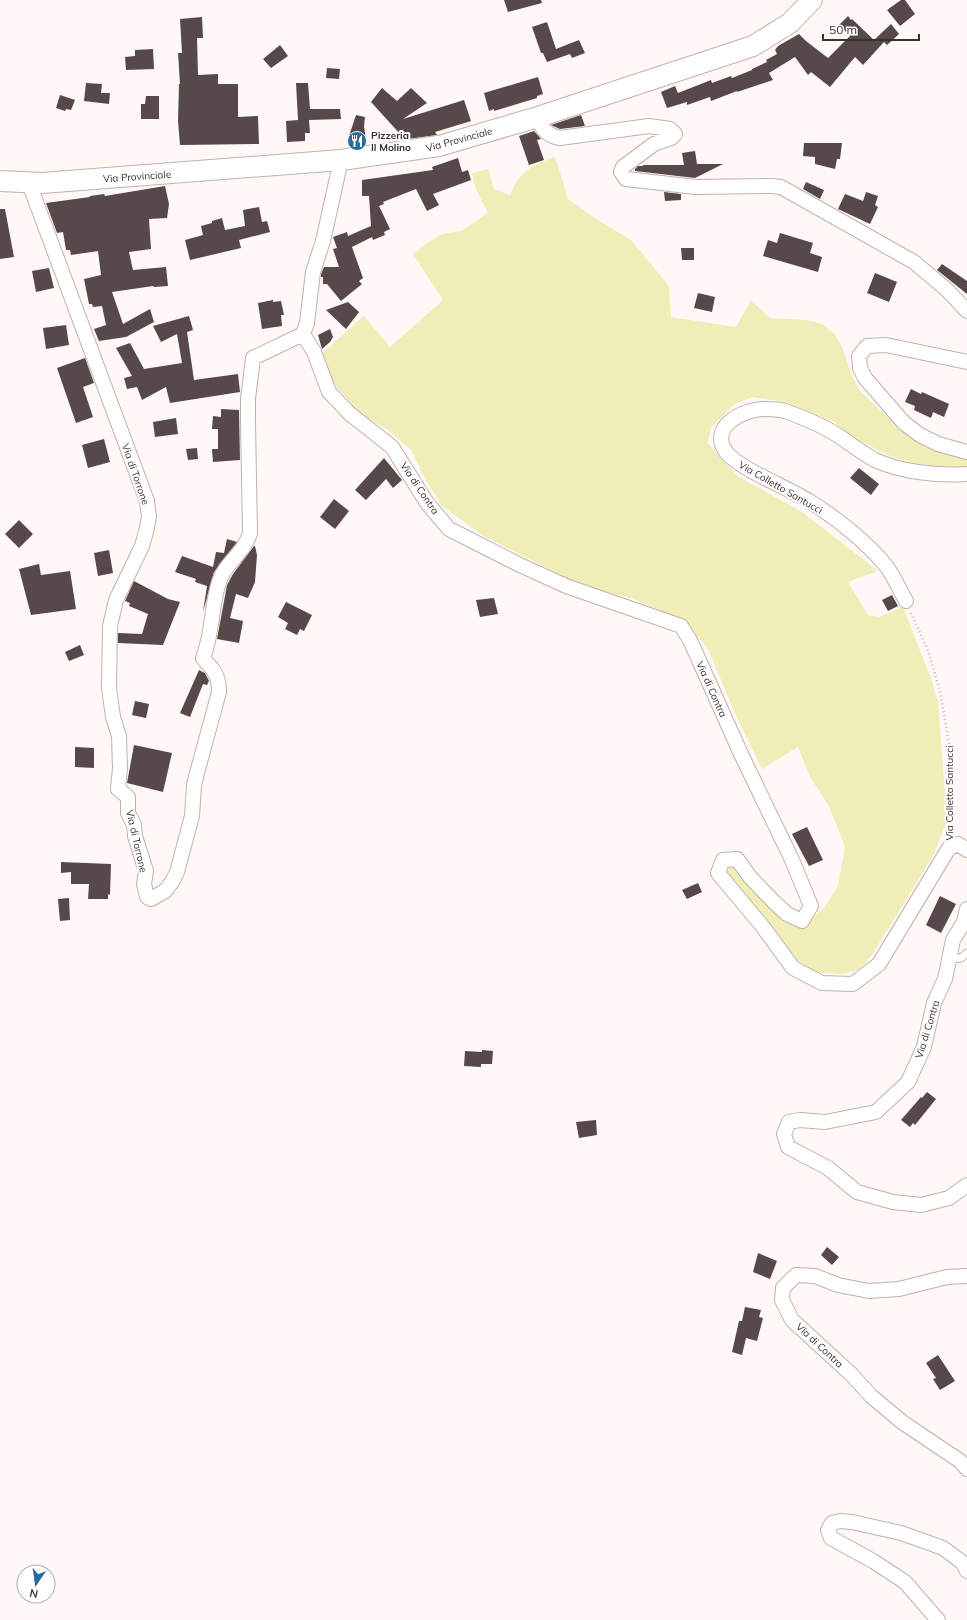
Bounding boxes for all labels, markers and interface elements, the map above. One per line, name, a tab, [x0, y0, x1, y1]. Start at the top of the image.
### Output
scale bar	[823, 16, 919, 42]
text: 50 m	[829, 22, 857, 37]
street label: Via Provinciale	[424, 124, 494, 155]
place label: Pizzeria Il Molino	[371, 129, 411, 154]
restaurant icon: Pizzeria Il Molino	[346, 130, 368, 152]
street label: Via Provinciale	[103, 168, 172, 185]
street label: Via di Torrone	[119, 442, 152, 507]
street label: Via Colletto Santucci	[736, 458, 825, 517]
street label: Via di Contra	[397, 460, 442, 517]
street label: Via di Contra	[693, 659, 730, 719]
street label: Via Colletto Santucci	[943, 745, 956, 841]
street label: Via di Torrone	[123, 808, 150, 874]
street label: Via di Contra	[912, 999, 942, 1060]
street label: Via di Contra	[793, 1320, 846, 1371]
north arrow	[16, 1564, 56, 1604]
text: N	[28, 1586, 39, 1601]

